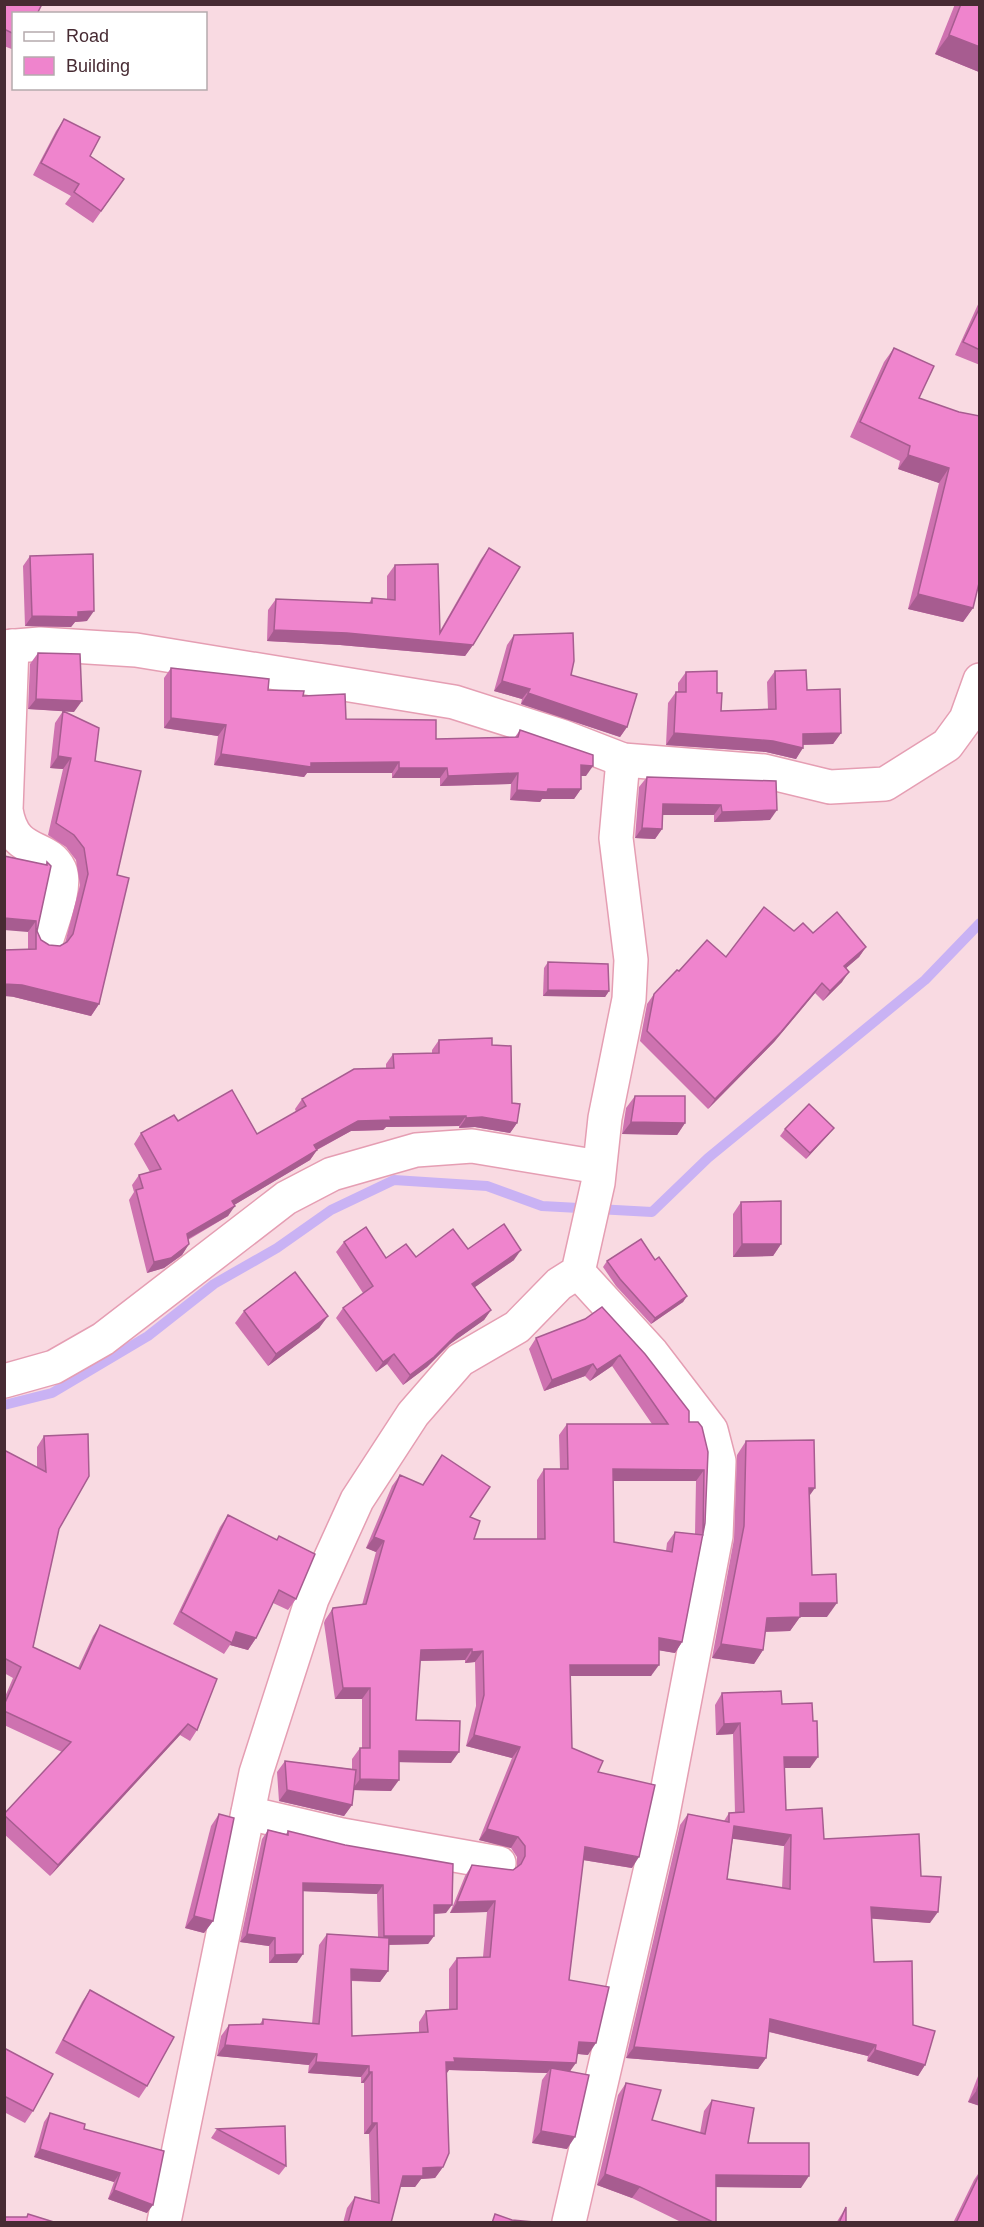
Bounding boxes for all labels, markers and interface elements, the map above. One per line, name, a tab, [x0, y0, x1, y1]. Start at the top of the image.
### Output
legend	[12, 12, 207, 90]
text: Road	[66, 26, 109, 46]
text: Building	[66, 56, 130, 76]

